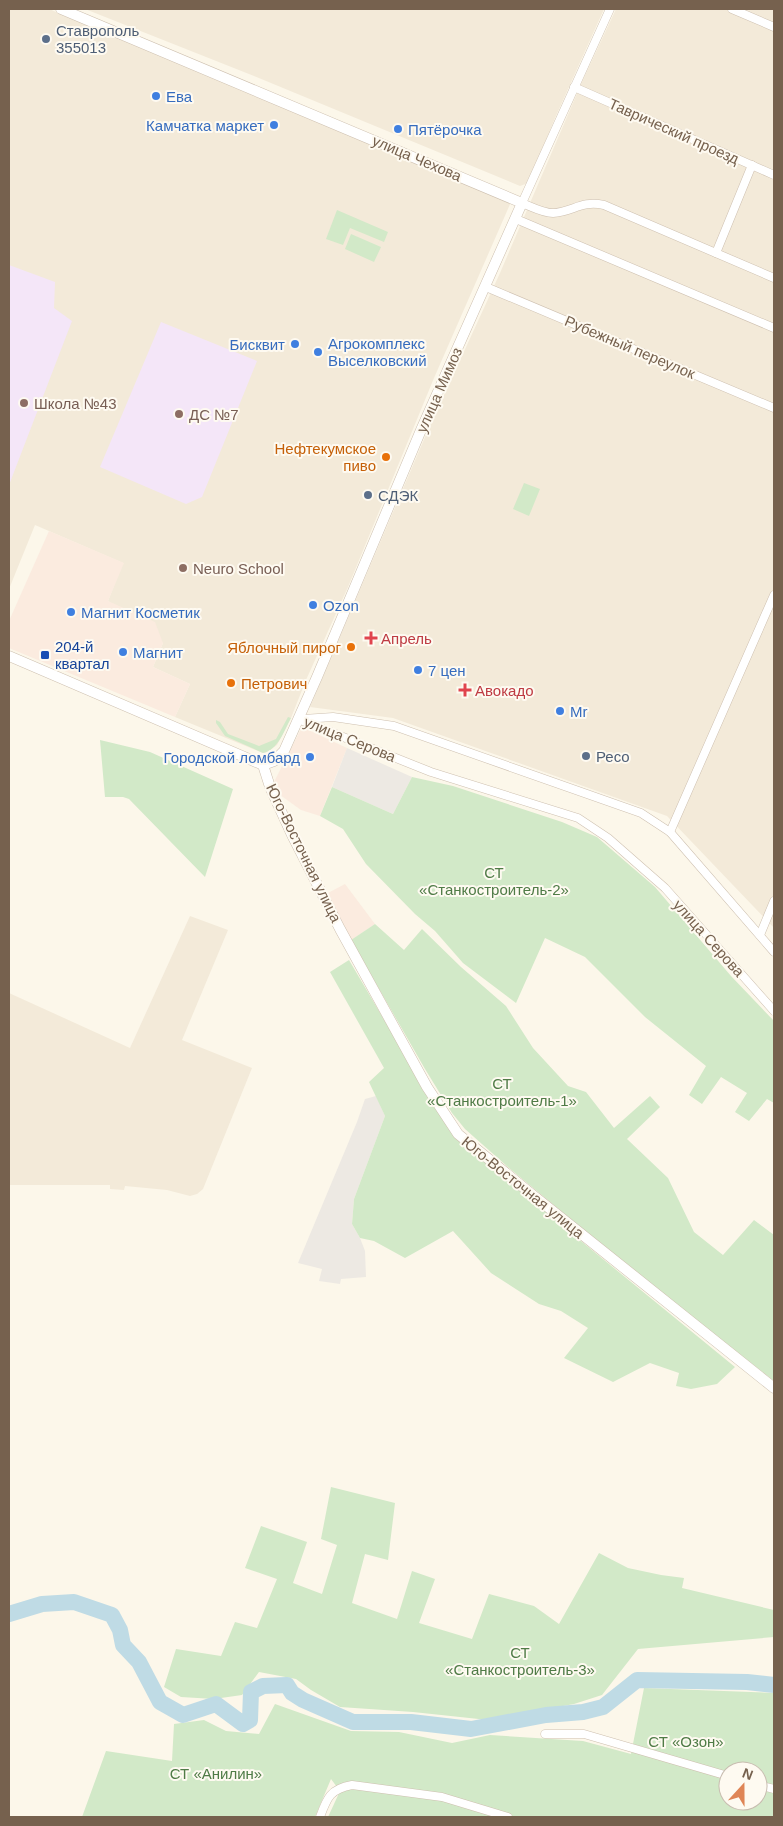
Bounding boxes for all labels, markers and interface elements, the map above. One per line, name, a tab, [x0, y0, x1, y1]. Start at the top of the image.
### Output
place label: Ставрополь 355013	[56, 22, 139, 56]
marker: Ставрополь 355013	[40, 33, 52, 45]
place label: Ева	[166, 88, 193, 105]
marker: Ева	[150, 90, 162, 102]
street label: Таврический проезд	[606, 95, 742, 167]
place label: Камчатка маркет	[146, 117, 264, 134]
marker: Камчатка маркет	[268, 119, 280, 131]
place label: Пятёрочка	[408, 121, 482, 138]
marker: Пятёрочка	[392, 123, 404, 135]
street label: улица Чехова	[370, 132, 465, 185]
street label: Рубежный переулок	[562, 312, 698, 382]
place label: Агрокомплекс Выселковский	[328, 335, 427, 369]
place label: Бисквит	[229, 336, 285, 353]
marker: Бисквит	[289, 338, 301, 350]
street label: улица Мимоз	[413, 345, 465, 435]
marker: Агрокомплекс Выселковский	[312, 346, 324, 358]
place label: Школа №43	[34, 395, 117, 412]
marker: Школа №43	[18, 397, 30, 409]
place label: ДС №7	[189, 406, 239, 423]
marker: ДС №7	[173, 408, 185, 420]
place label: Нефтекумское пиво	[274, 440, 376, 474]
marker: Нефтекумское пиво	[380, 451, 392, 463]
place label: СДЭК	[378, 487, 418, 504]
marker: СДЭК	[362, 489, 374, 501]
place label: Neuro School	[193, 560, 284, 577]
marker: Neuro School	[177, 562, 189, 574]
place label: Ozon	[323, 597, 359, 614]
marker: Ozon	[307, 599, 319, 611]
place label: Магнит Косметик	[81, 604, 200, 621]
marker: Магнит Косметик	[65, 606, 77, 618]
place label: Апрель	[381, 630, 432, 647]
marker: Апрель	[365, 632, 377, 644]
place label: 204-й квартал	[55, 638, 110, 672]
place label: Яблочный пирог	[227, 639, 342, 656]
marker: Яблочный пирог	[345, 641, 357, 653]
place label: Магнит	[133, 644, 183, 661]
marker: Магнит	[117, 646, 129, 658]
marker: 204-й квартал	[39, 649, 51, 661]
place label: 7 цен	[428, 662, 466, 679]
marker: 7 цен	[412, 664, 424, 676]
place label: Петрович	[241, 675, 307, 692]
marker: Петрович	[225, 677, 237, 689]
place label: Авокадо	[475, 682, 533, 699]
marker: Авокадо	[459, 684, 471, 696]
place label: Mr	[570, 703, 588, 720]
marker: Mr	[554, 705, 566, 717]
street label: улица Серова	[302, 713, 399, 765]
place label: Ресо	[596, 748, 630, 765]
place label: Городской ломбард	[164, 749, 300, 766]
marker: Ресо	[580, 750, 592, 762]
marker: Городской ломбард	[304, 751, 316, 763]
street label: Юго-Восточная улица	[263, 781, 345, 926]
park label: СТ «Станкостроитель-2»	[419, 864, 569, 898]
street label: улица Серова	[670, 896, 748, 980]
park label: СТ «Станкостроитель-1»	[427, 1075, 577, 1109]
street label: Юго-Восточная улица	[459, 1133, 588, 1242]
park label: СТ «Станкостроитель-3»	[445, 1644, 595, 1678]
park label: СТ «Озон»	[648, 1733, 724, 1750]
north arrow	[718, 1761, 768, 1811]
park label: СТ «Анилин»	[170, 1765, 262, 1782]
text: N	[740, 1765, 755, 1783]

